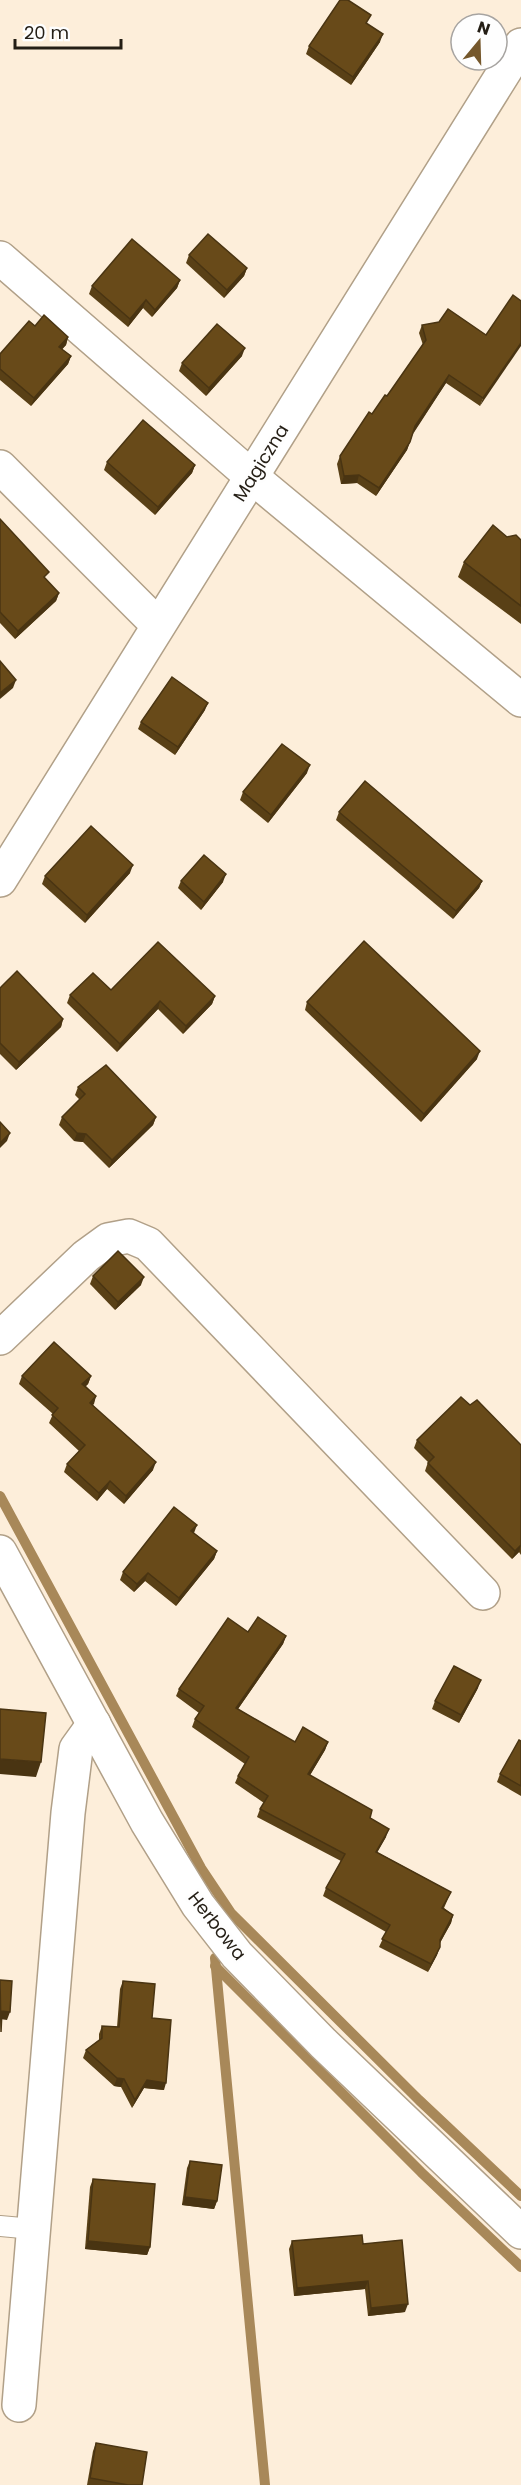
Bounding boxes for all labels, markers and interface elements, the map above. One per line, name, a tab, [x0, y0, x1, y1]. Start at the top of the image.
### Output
scale bar	[15, 12, 122, 50]
north arrow	[449, 12, 509, 72]
text: N	[474, 15, 493, 41]
text: 20 m	[24, 20, 69, 45]
street label: Magiczna	[227, 419, 294, 506]
street label: Herbowa	[183, 1886, 252, 1965]

